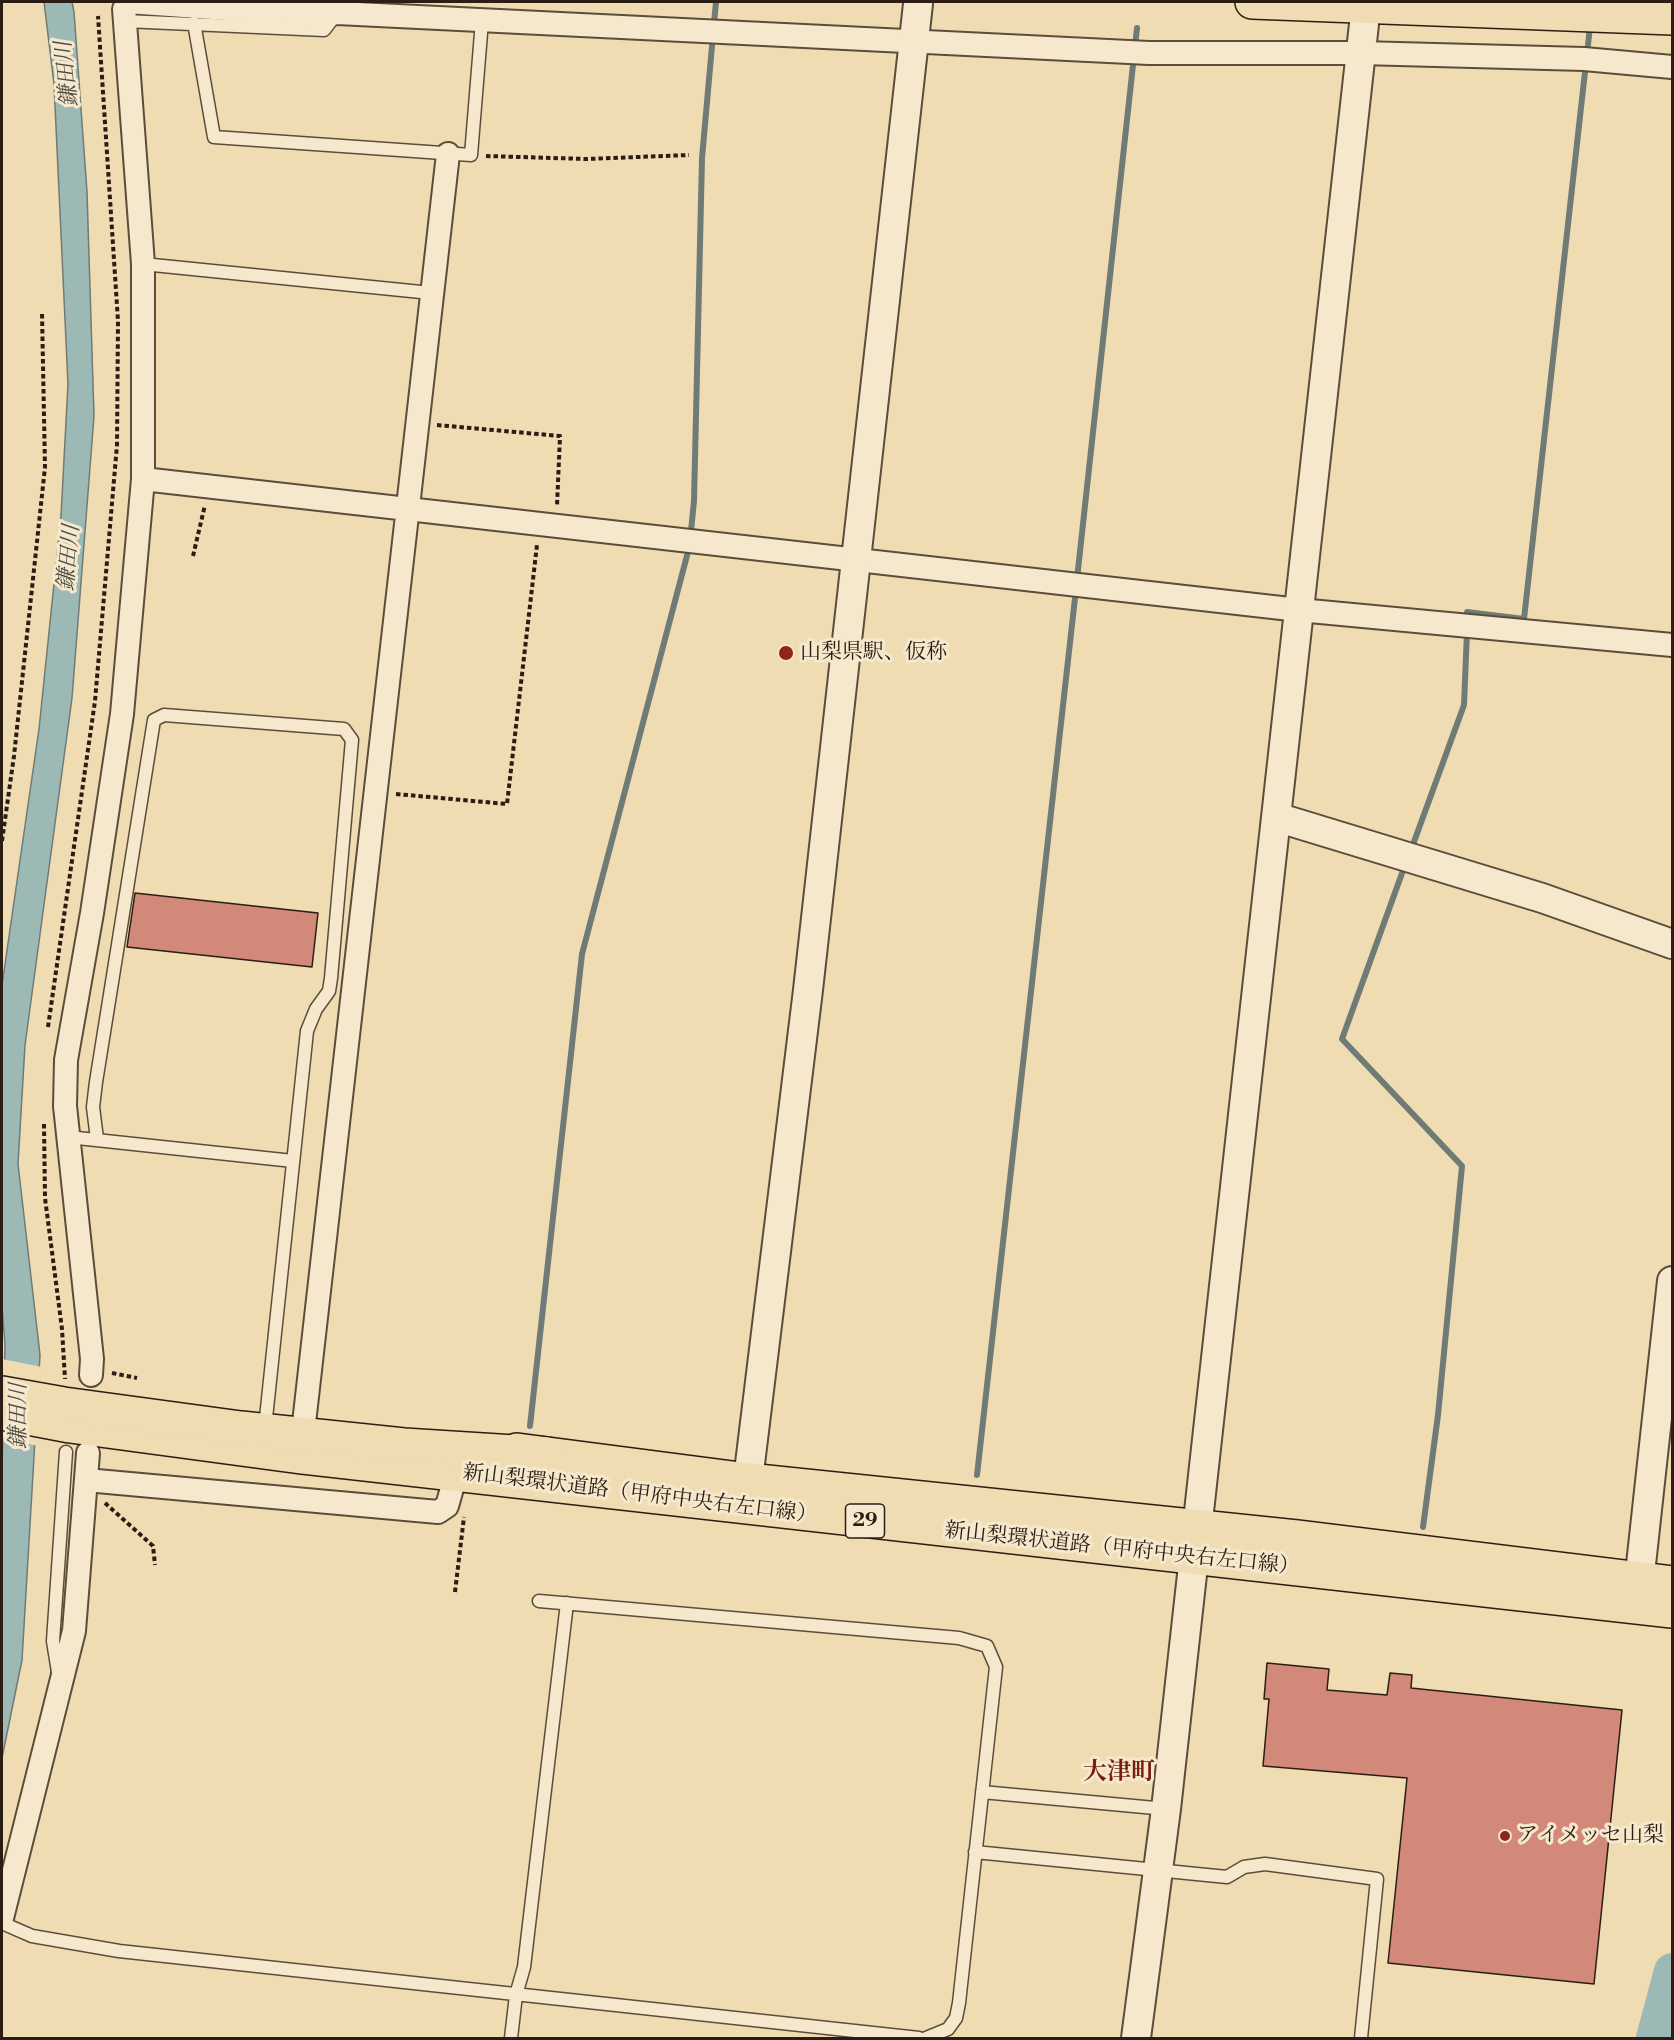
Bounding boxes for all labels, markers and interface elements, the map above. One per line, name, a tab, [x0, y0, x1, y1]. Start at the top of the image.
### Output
water label: 鎌田川	[51, 40, 85, 108]
water label: 鎌田川	[54, 524, 86, 592]
place label: 山梨県駅、仮称	[800, 640, 947, 666]
marker: 山梨県駅、仮称	[777, 644, 795, 662]
water label: 鎌田川	[7, 1383, 33, 1449]
street label: 新山梨環状道路（甲府中央右左口線）	[461, 1461, 819, 1529]
road number: 29	[846, 1504, 884, 1538]
street label: 新山梨環状道路（甲府中央右左口線）	[943, 1519, 1301, 1581]
district label: 大津町	[1083, 1759, 1155, 1787]
place label: アイメッセ山梨	[1517, 1823, 1664, 1849]
marker: アイメッセ山梨	[1498, 1829, 1512, 1843]

